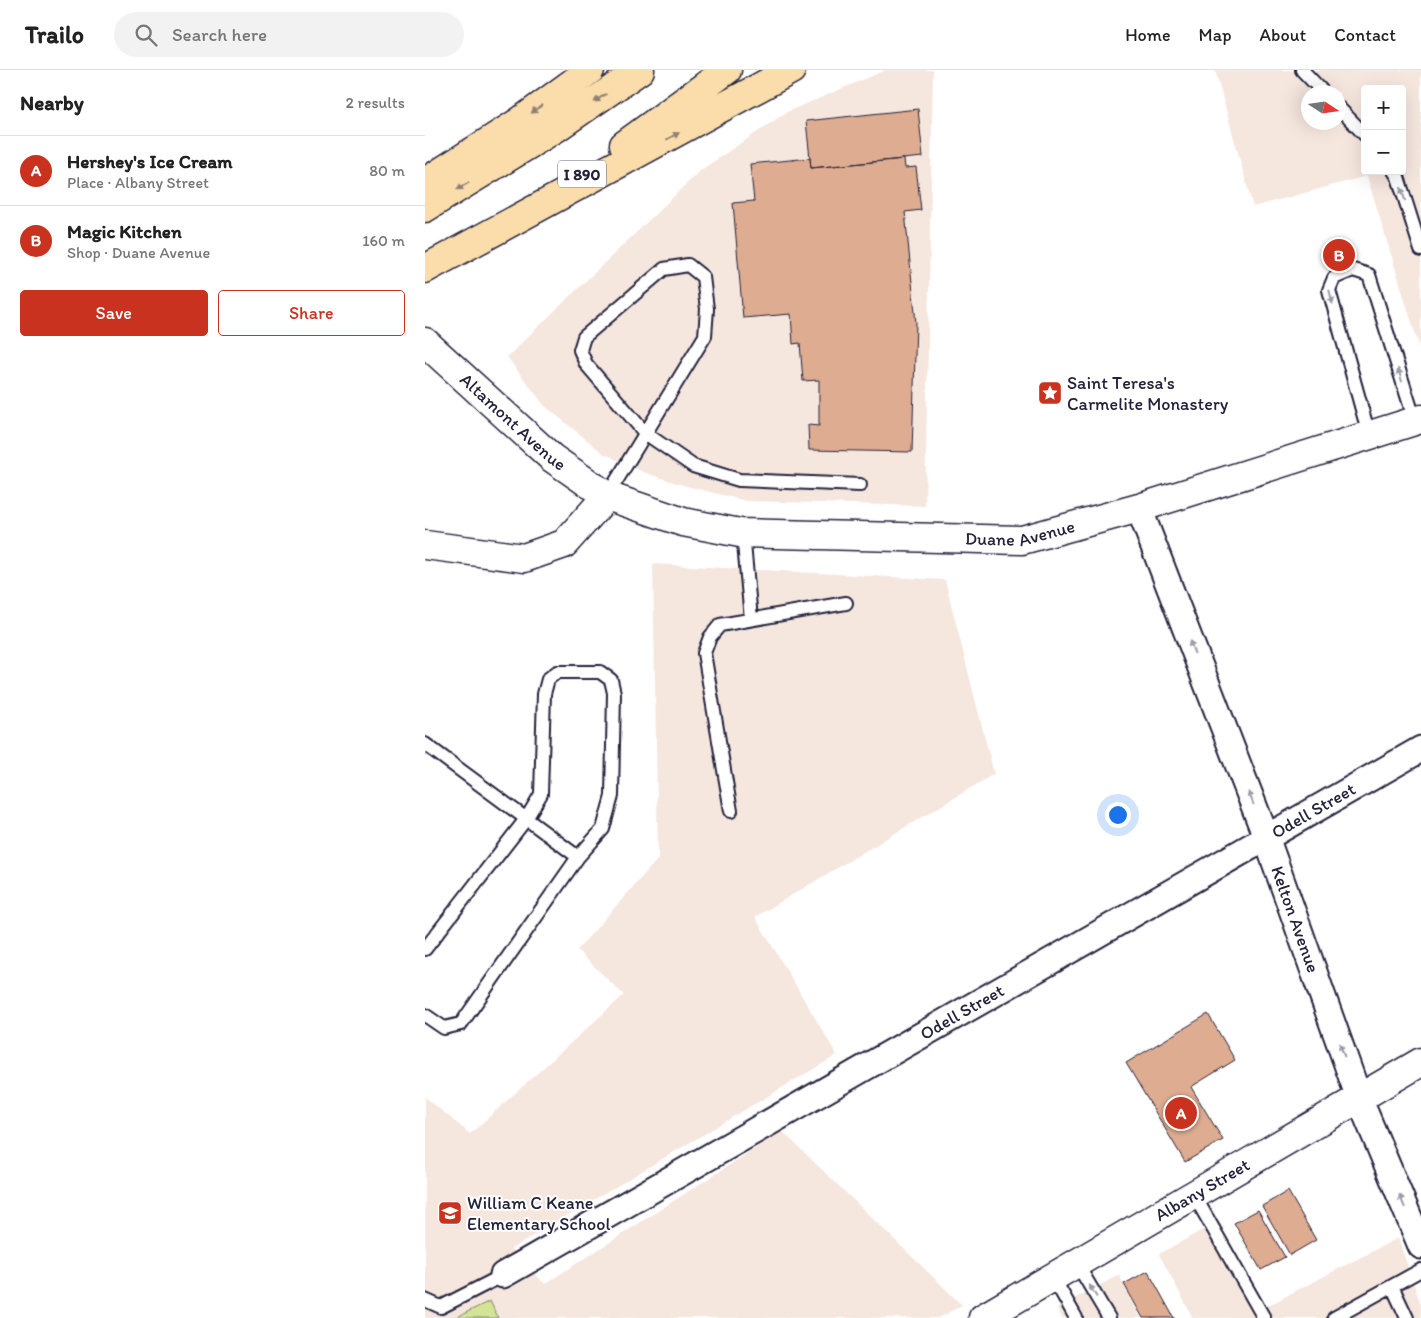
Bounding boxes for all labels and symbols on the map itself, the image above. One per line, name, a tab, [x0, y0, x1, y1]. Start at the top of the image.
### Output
north arrow	[1301, 85, 1346, 130]
one-way arrow	[593, 93, 607, 103]
one-way arrow	[530, 104, 544, 114]
one-way arrow	[666, 132, 680, 140]
road number: I 890	[558, 160, 606, 188]
one-way arrow	[456, 181, 469, 190]
one-way arrow	[1399, 186, 1406, 201]
pin: B	[1323, 236, 1355, 274]
one-way arrow	[1327, 290, 1335, 305]
one-way arrow	[1396, 367, 1403, 382]
street label: Altamont Avenue	[455, 369, 570, 475]
place label: Saint Teresa's Carmelite Monastery	[1067, 372, 1229, 415]
place icon: Saint Teresa's Carmelite Monastery	[1037, 380, 1063, 406]
street label: Duane Avenue	[965, 515, 1077, 551]
one-way arrow	[1188, 639, 1196, 654]
street label: Odell Street	[1267, 778, 1360, 843]
one-way arrow	[1247, 791, 1254, 806]
your location	[1105, 802, 1131, 828]
street label: Kelton Avenue	[1266, 863, 1324, 976]
street label: Odell Street	[916, 979, 1008, 1045]
one-way arrow	[1338, 1042, 1346, 1057]
pin: A	[1165, 1094, 1197, 1132]
street label: Albany Street	[1151, 1153, 1254, 1226]
place label: William C Keane Elementary School	[467, 1192, 611, 1235]
one-way arrow	[1398, 1194, 1406, 1208]
school or university icon: William C Keane Elementary School	[437, 1200, 463, 1226]
one-way arrow	[1088, 1284, 1097, 1297]

